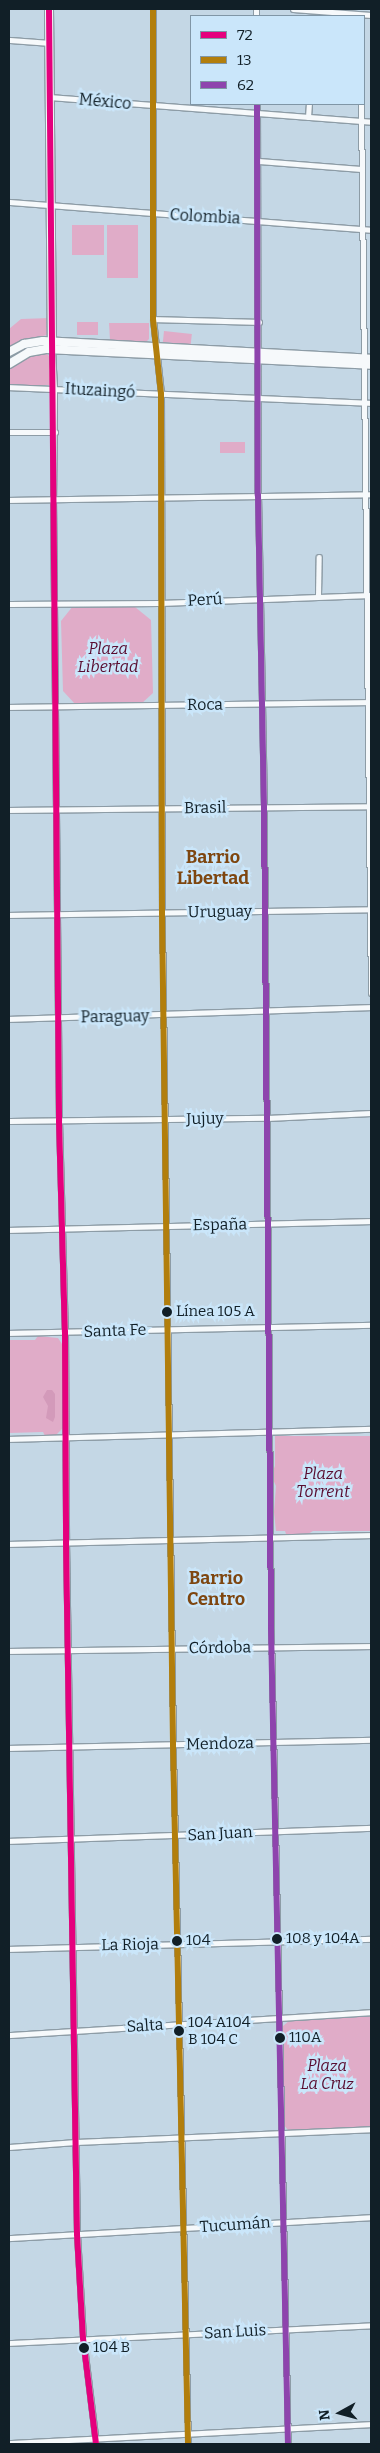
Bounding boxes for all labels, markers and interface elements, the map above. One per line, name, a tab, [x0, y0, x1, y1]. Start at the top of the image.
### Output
legend	[190, 15, 365, 105]
text: 72	[237, 26, 253, 44]
text: 13	[237, 51, 252, 69]
text: 62	[237, 76, 254, 94]
street label: México	[78, 90, 132, 114]
street label: Colombia	[169, 206, 241, 228]
street label: Ituzaingó	[64, 380, 136, 402]
street label: Perú	[187, 589, 223, 611]
park label: Plaza Libertad	[78, 639, 138, 677]
street label: Roca	[187, 695, 223, 715]
street label: Brasil	[184, 798, 226, 818]
district label: Barrio Libertad	[177, 847, 249, 890]
street label: Uruguay	[188, 902, 252, 922]
street label: Paraguay	[80, 1007, 150, 1027]
street label: Jujuy	[186, 1109, 224, 1129]
street label: España	[193, 1215, 247, 1235]
place label: Línea 105 A	[176, 1303, 255, 1321]
marker: Línea 105 A	[162, 1307, 172, 1317]
street label: Santa Fe	[83, 1320, 147, 1342]
park label: Plaza Torrent	[296, 1464, 350, 1502]
district label: Barrio Centro	[187, 1568, 245, 1610]
street label: Córdoba	[189, 1638, 251, 1658]
street label: Mendoza	[186, 1734, 254, 1754]
street label: San Juan	[187, 1823, 253, 1845]
place label: 108 y 104A	[286, 1930, 360, 1948]
place label: 104	[186, 1932, 210, 1950]
marker: 108 y 104A	[272, 1934, 282, 1944]
street label: La Rioja	[101, 1935, 159, 1955]
marker: 104	[172, 1936, 182, 1946]
place label: 104 A104 B 104 C	[188, 2013, 251, 2048]
street label: Salta	[126, 2015, 164, 2037]
marker: 104 A104 B 104 C	[174, 2026, 184, 2036]
place label: 110A	[289, 2029, 321, 2047]
marker: 110A	[275, 2033, 285, 2043]
park label: Plaza La Cruz	[300, 2056, 354, 2094]
street label: Tucumán	[199, 2213, 271, 2237]
street label: San Luis	[203, 2321, 267, 2343]
place label: 104 B	[93, 2339, 130, 2357]
marker: 104 B	[79, 2343, 89, 2353]
north arrow	[315, 2388, 365, 2438]
text: N	[316, 2408, 334, 2421]

